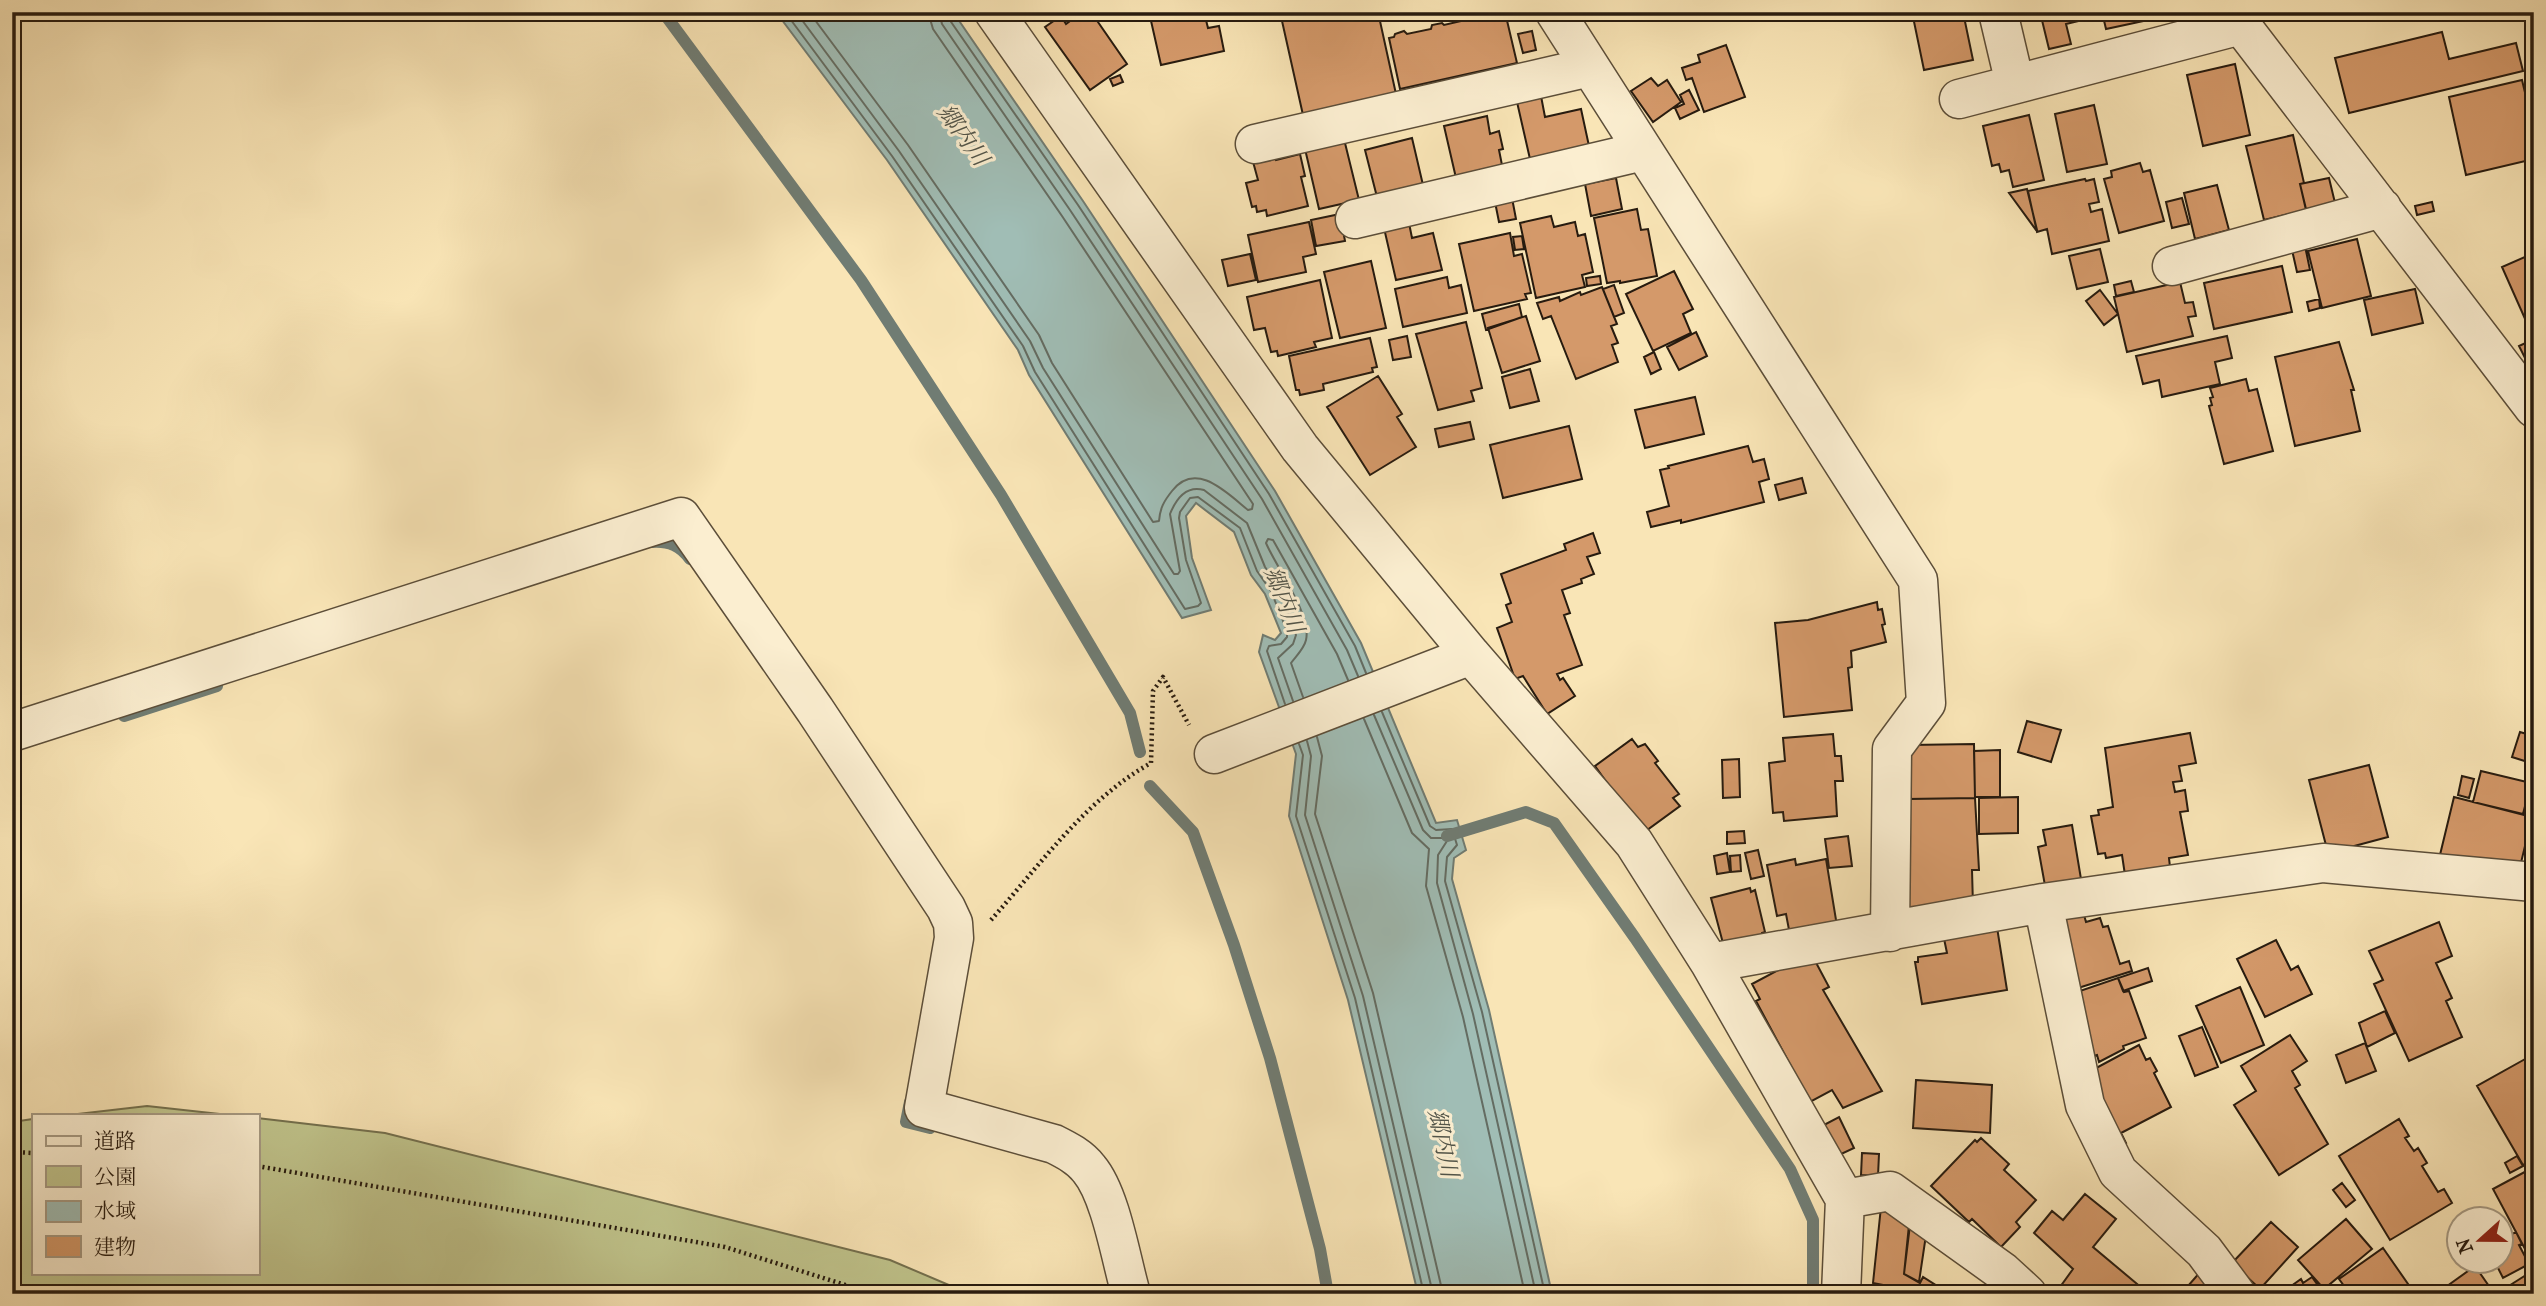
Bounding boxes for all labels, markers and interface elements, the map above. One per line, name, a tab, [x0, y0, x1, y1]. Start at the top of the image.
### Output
water label: 郷内川	[932, 99, 996, 173]
water label: 郷内川	[1259, 563, 1311, 640]
water label: 郷内川	[1423, 1106, 1464, 1182]
legend	[32, 1114, 259, 1274]
text: 道路	[94, 1129, 136, 1153]
text: 公園	[94, 1165, 136, 1189]
text: 水域	[94, 1199, 136, 1223]
north arrow	[2444, 1204, 2514, 1274]
text: 建物	[94, 1235, 136, 1259]
text: N	[2452, 1235, 2478, 1256]

